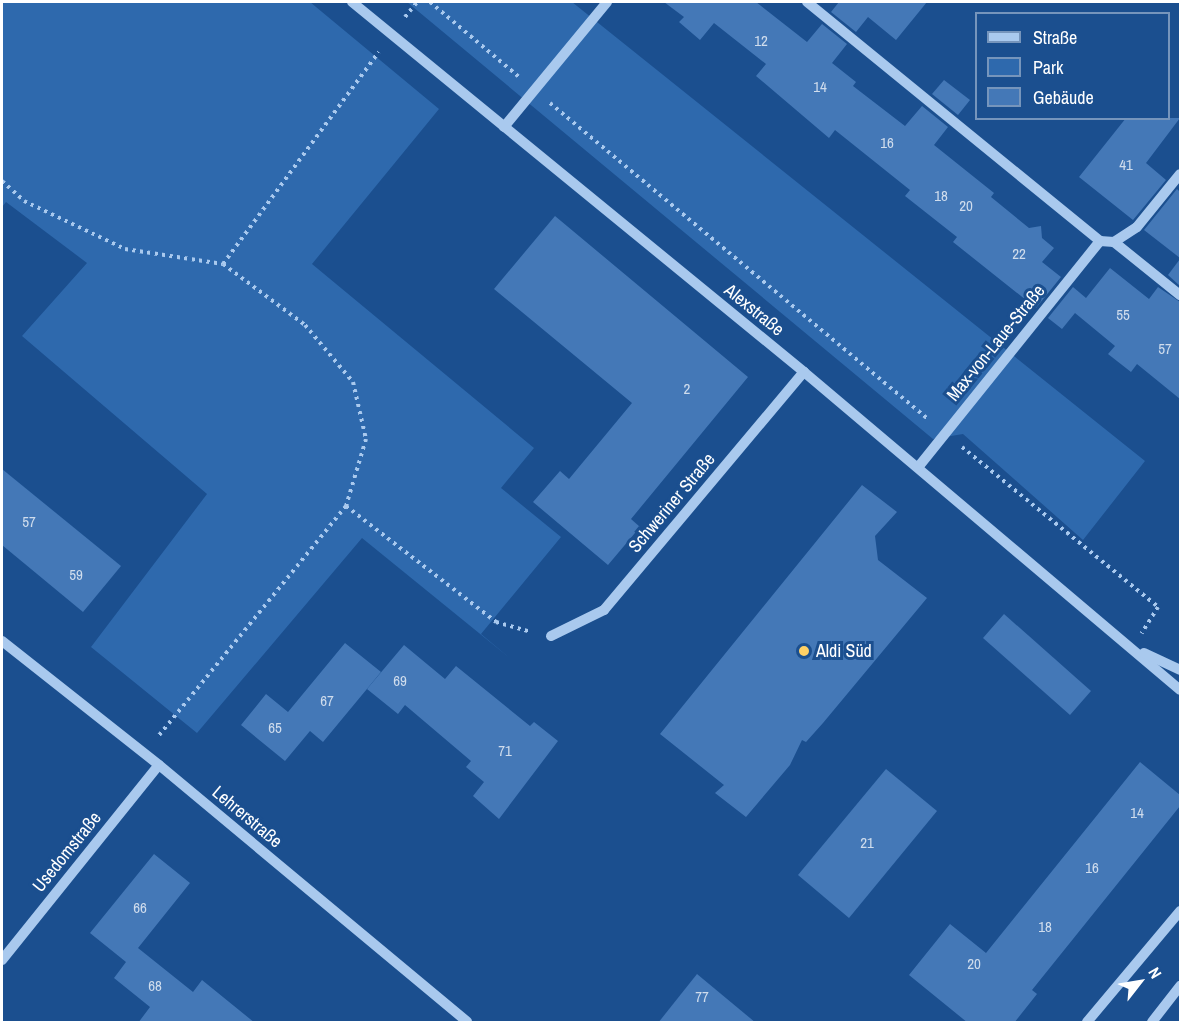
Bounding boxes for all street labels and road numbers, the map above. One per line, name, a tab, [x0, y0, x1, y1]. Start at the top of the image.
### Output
street label: Alexstraße	[720, 279, 788, 341]
street label: Max-von-Laue-Straße	[942, 280, 1050, 406]
street label: Schweriner Straße	[624, 449, 720, 557]
street label: Lehrerstraße	[208, 782, 286, 852]
street label: Usedomstraße	[28, 808, 106, 896]

